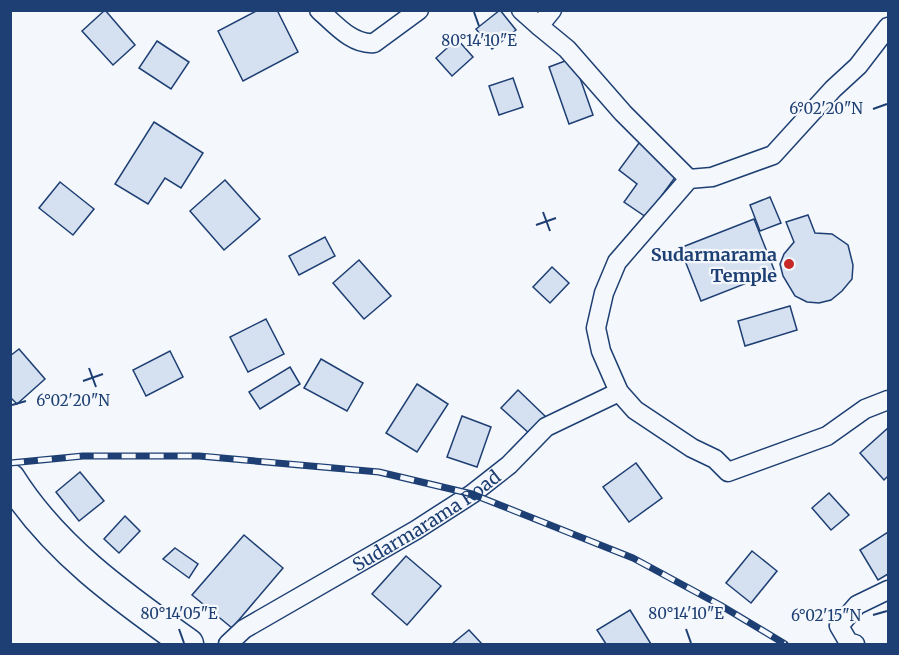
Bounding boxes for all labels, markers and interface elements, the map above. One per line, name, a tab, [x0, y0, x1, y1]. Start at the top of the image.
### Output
text: 80°14'10"E	[441, 31, 517, 50]
text: 6°02'20"N	[789, 99, 863, 118]
place label: Sudarmarama Temple	[651, 243, 777, 287]
marker: Sudarmarama Temple	[782, 257, 796, 271]
text: 6°02'20"N	[36, 391, 110, 410]
street label: Sudarmarama Road	[348, 465, 505, 576]
text: 80°14'05"E	[140, 604, 218, 623]
text: 80°14'10"E	[648, 604, 724, 623]
text: 6°02'15"N	[791, 606, 861, 625]

